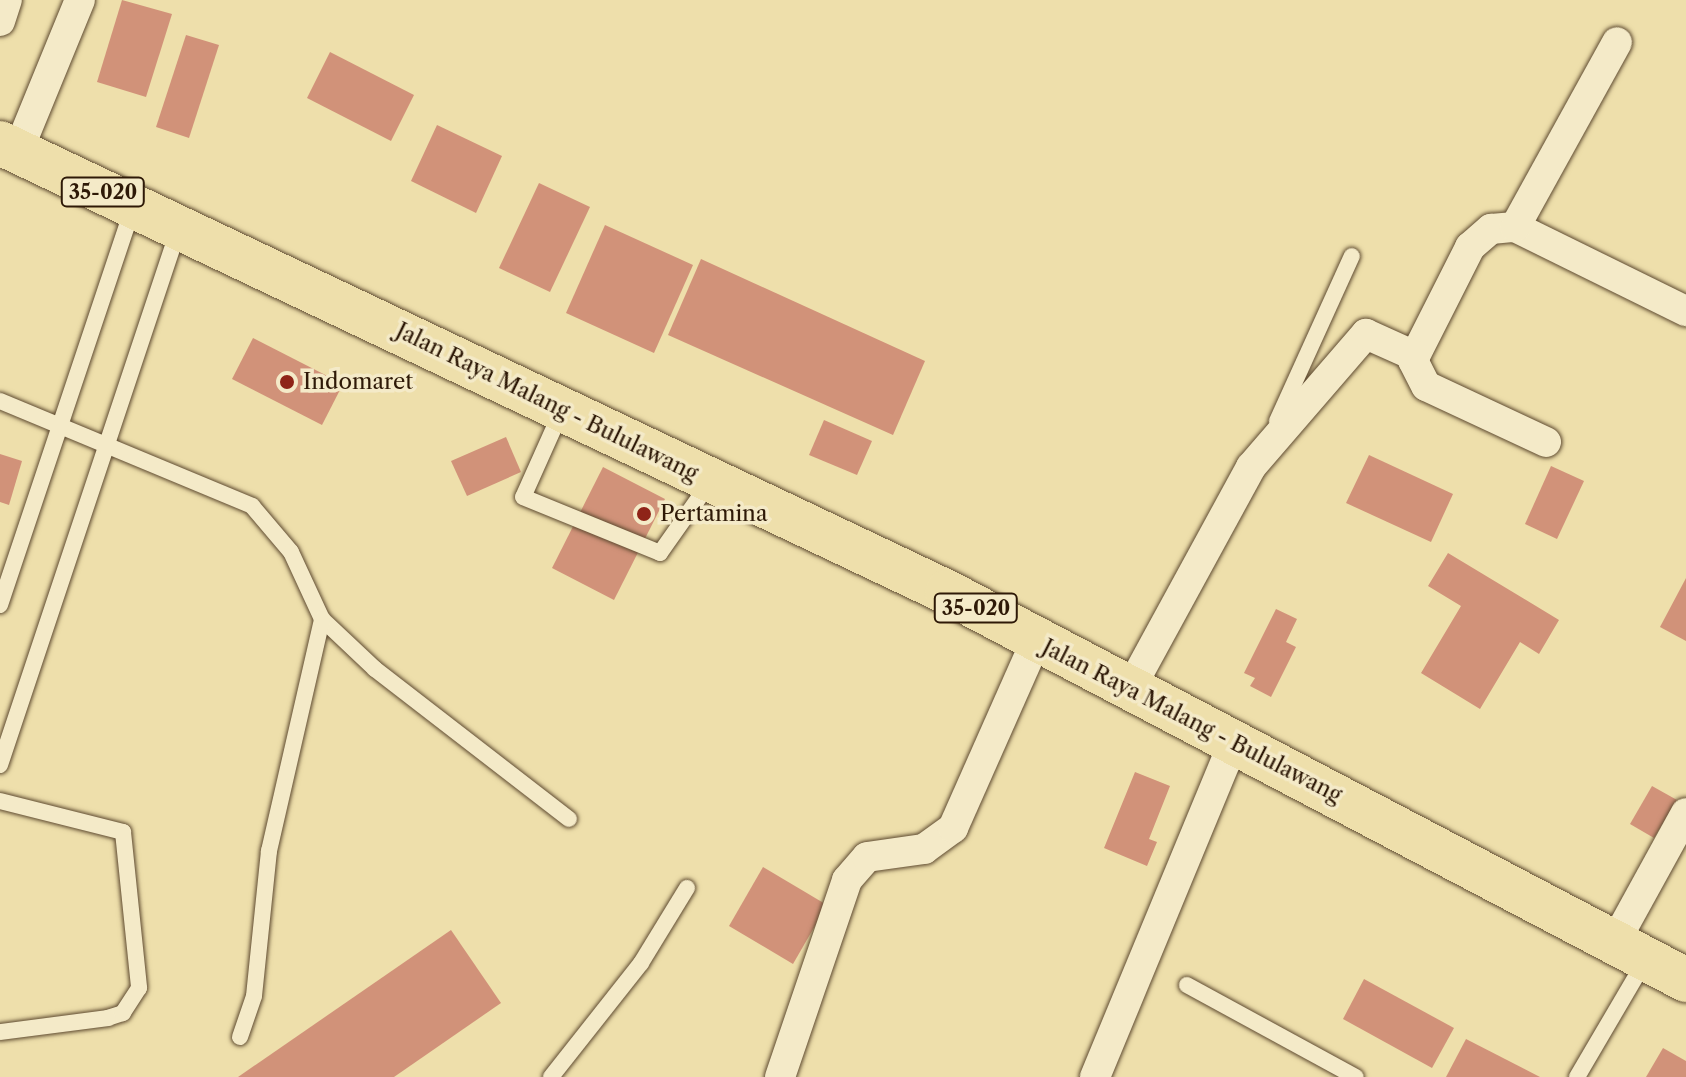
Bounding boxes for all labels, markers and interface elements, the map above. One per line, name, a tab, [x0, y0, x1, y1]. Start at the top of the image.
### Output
road number: 35-020	[59, 176, 147, 208]
street label: Jalan Raya Malang - Bululawang	[391, 317, 703, 487]
place label: Indomaret	[303, 369, 413, 395]
marker: Indomaret	[278, 373, 296, 391]
place label: Pertamina	[660, 501, 767, 527]
marker: Pertamina	[635, 505, 653, 523]
road number: 35-020	[932, 592, 1020, 624]
street label: Jalan Raya Malang - Bululawang	[1038, 634, 1346, 808]

